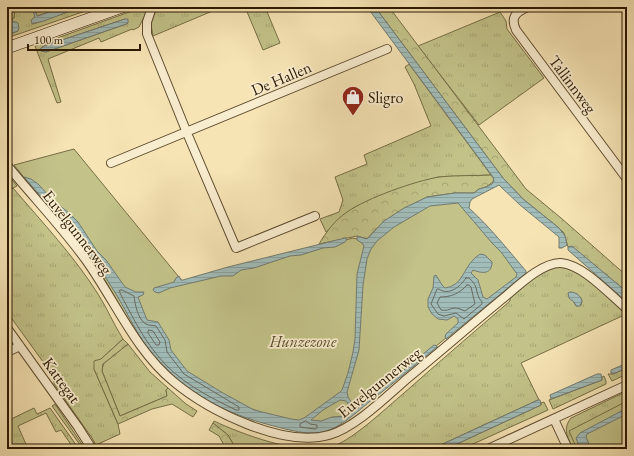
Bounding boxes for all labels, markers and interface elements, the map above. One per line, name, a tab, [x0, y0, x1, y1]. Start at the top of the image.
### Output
scale bar	[28, 26, 140, 52]
text: 100 m	[34, 32, 64, 48]
street label: Tallinnweg	[544, 51, 602, 118]
street label: De Hallen	[248, 56, 315, 100]
shop icon: Sligro	[340, 84, 366, 117]
place label: Sligro	[368, 87, 404, 108]
street label: Euvelgunnerweg	[38, 186, 118, 280]
park label: Hunzezone	[269, 331, 337, 352]
street label: Euvelgunnerweg	[333, 342, 426, 423]
street label: Kattegat	[38, 353, 85, 407]

